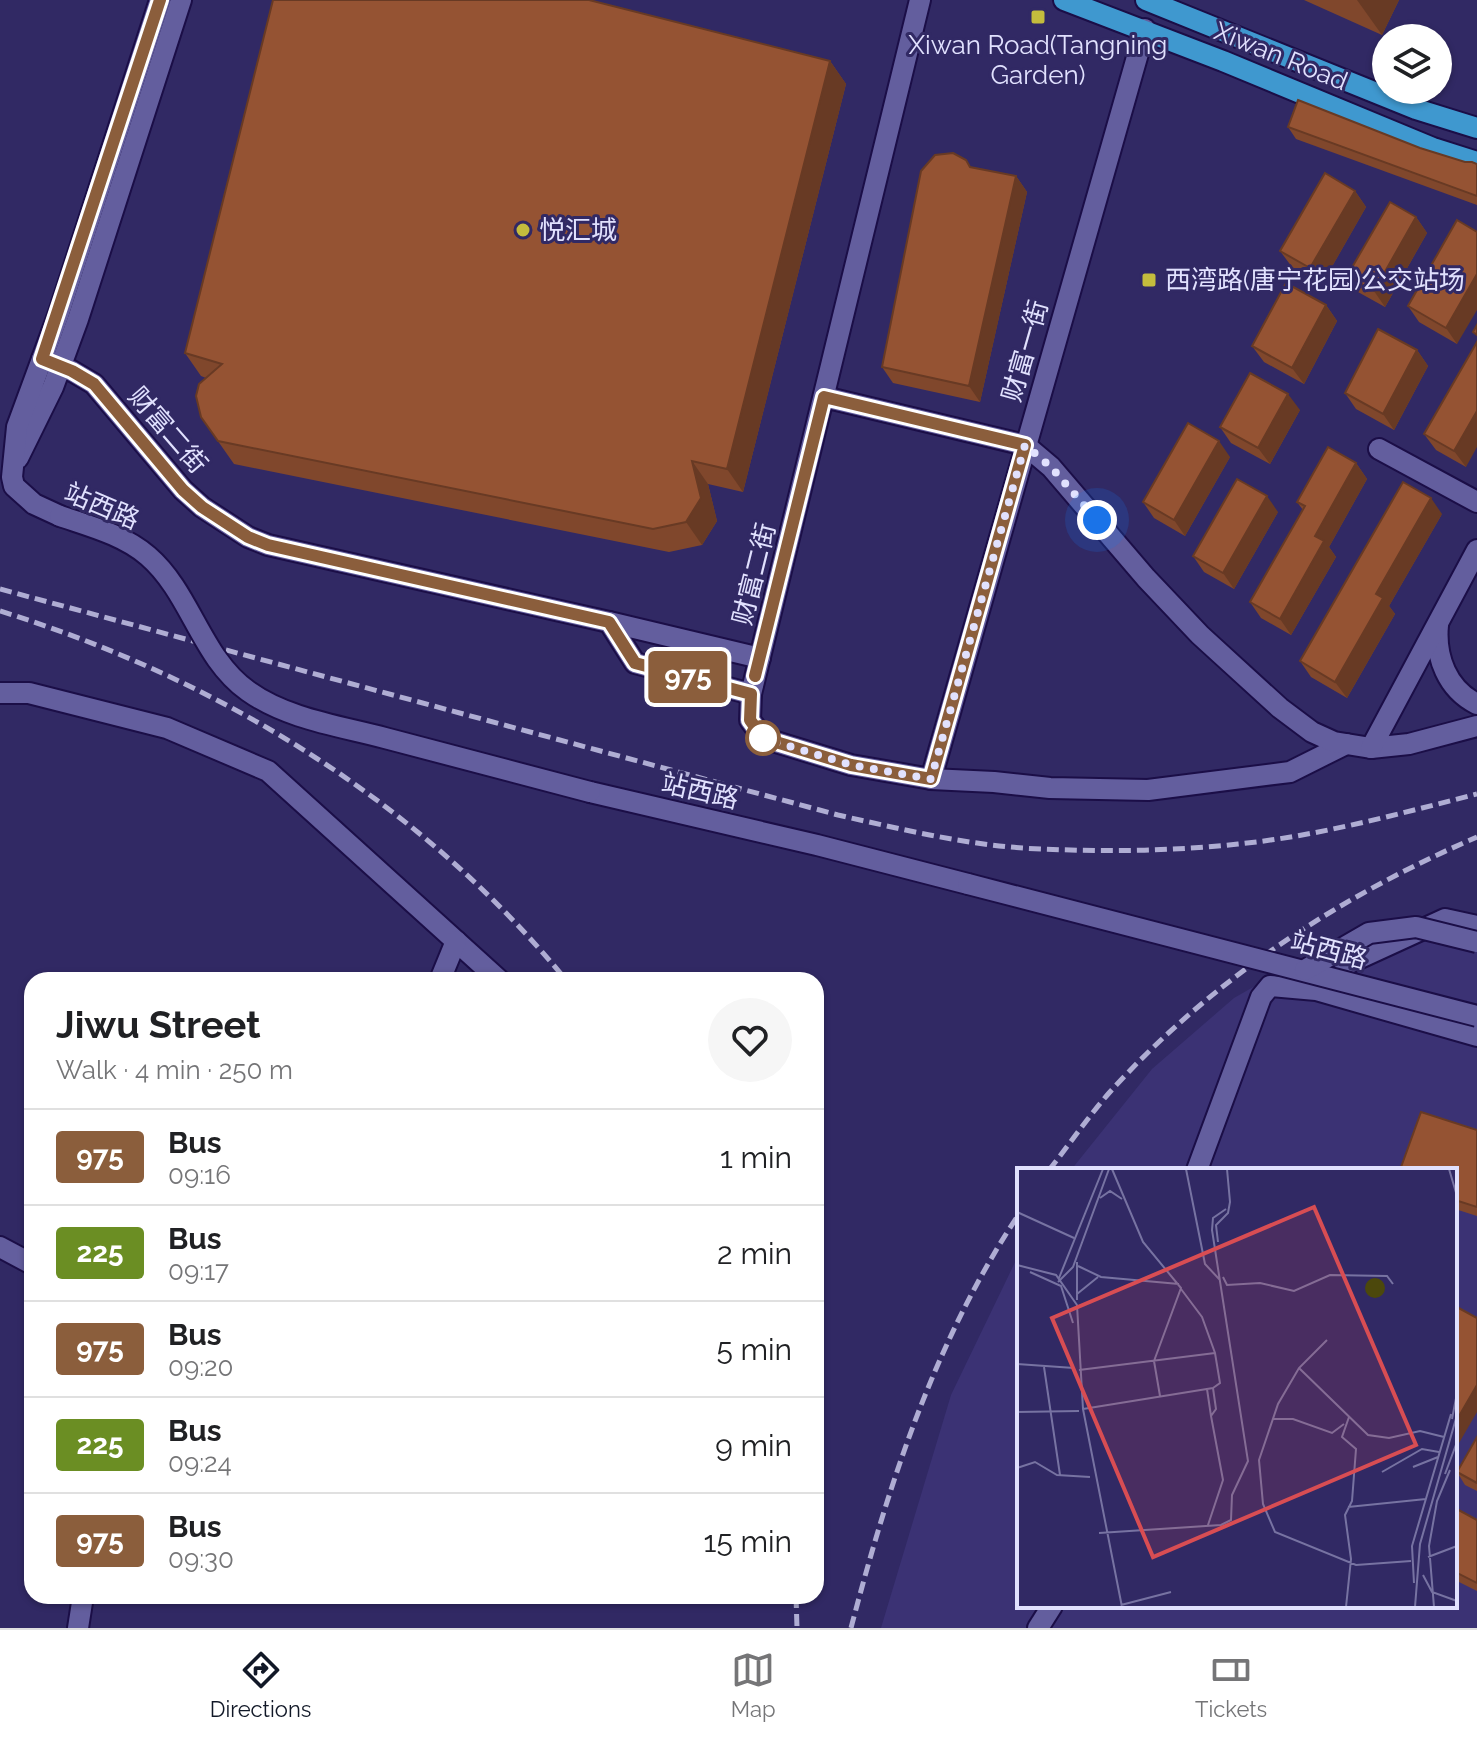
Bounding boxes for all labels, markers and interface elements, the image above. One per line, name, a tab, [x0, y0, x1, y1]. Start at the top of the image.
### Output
marker: Xiwan Road(Tangning Garden)	[1029, 8, 1047, 26]
street label: Xiwan Road	[1210, 16, 1352, 96]
map controls	[1372, 24, 1452, 104]
button: layers	[1372, 24, 1452, 104]
place label: Xiwan Road(Tangning Garden)	[909, 30, 1167, 90]
place label: 悦汇城	[539, 215, 617, 245]
marker: 悦汇城	[514, 221, 532, 239]
place label: 西湾路(唐宁花园)公交站场	[1165, 265, 1465, 295]
marker: 西湾路(唐宁花园)公交站场	[1140, 271, 1158, 289]
street label: 财富一街	[996, 297, 1054, 405]
street label: 财富二街	[123, 381, 213, 479]
street label: 站西路	[60, 477, 144, 535]
your location	[1077, 500, 1117, 540]
street label: 财富二街	[727, 520, 781, 628]
line badge: 975	[642, 651, 734, 703]
text: 975	[664, 660, 712, 693]
unlabelled marker	[746, 721, 780, 755]
street label: 站西路	[659, 768, 741, 814]
street label: 站西路	[1287, 925, 1371, 975]
button: heart	[708, 998, 792, 1082]
text: Jiwu Street	[56, 1002, 261, 1047]
text: Walk · 4 min · 250 m	[56, 1055, 293, 1085]
text: Bus	[168, 1125, 222, 1160]
text: 975	[76, 1140, 124, 1173]
text: 1 min	[720, 1140, 792, 1175]
text: 09:16	[168, 1160, 231, 1190]
inset map	[1017, 1168, 1457, 1608]
text: Bus	[168, 1221, 222, 1256]
text: 225	[76, 1236, 124, 1269]
text: 2 min	[717, 1236, 792, 1271]
text: 09:17	[168, 1256, 229, 1286]
text: Bus	[168, 1317, 222, 1352]
text: 975	[76, 1332, 124, 1365]
text: 5 min	[716, 1332, 792, 1367]
text: 09:20	[168, 1352, 234, 1382]
text: Bus	[168, 1413, 222, 1448]
text: 225	[76, 1428, 124, 1461]
text: 9 min	[715, 1428, 792, 1463]
text: 09:24	[168, 1448, 232, 1478]
text: Bus	[168, 1509, 222, 1544]
text: 975	[76, 1524, 124, 1557]
text: 15 min	[704, 1524, 792, 1559]
text: 09:30	[168, 1544, 234, 1574]
tab: Directions	[210, 1648, 311, 1722]
tab: Map	[731, 1648, 776, 1722]
tab: Tickets	[1195, 1648, 1267, 1722]

